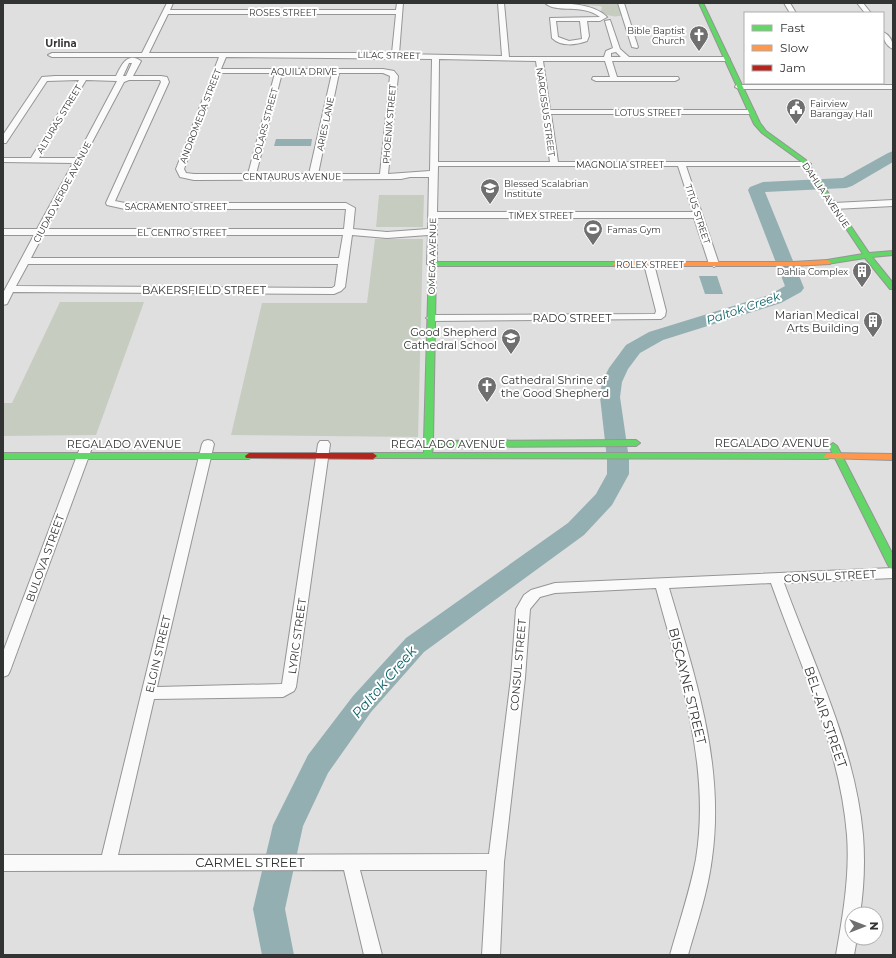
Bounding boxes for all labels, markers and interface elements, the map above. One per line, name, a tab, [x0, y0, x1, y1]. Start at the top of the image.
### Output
street label: ROSES STREET	[249, 7, 318, 18]
legend	[744, 12, 884, 84]
text: Fast	[780, 20, 805, 35]
church icon: Bible Baptist Church	[688, 24, 710, 52]
place label: Bible Baptist Church	[627, 25, 685, 46]
district label: Urlina	[45, 37, 77, 50]
text: Slow	[780, 40, 809, 55]
street label: LILAC STREET	[358, 49, 421, 61]
text: Jam	[779, 60, 806, 75]
street label: ANDROMEDA STREET	[177, 66, 223, 165]
street label: AQUILA DRIVE	[271, 66, 337, 77]
street label: NARCISSUS STREET	[534, 67, 558, 158]
street label: ALTURAS STREET	[34, 82, 84, 155]
street label: PHOENIX STREET	[380, 83, 398, 164]
street label: POLARS STREET	[250, 86, 280, 161]
street label: ARIES LANE	[314, 96, 336, 152]
public building icon: Fairview Barangay Hall	[785, 97, 807, 125]
place label: Fairview Barangay Hall	[810, 98, 873, 119]
street label: LOTUS STREET	[614, 107, 682, 118]
street label: CIUDAD VERDE AVENUE	[31, 139, 93, 245]
street label: MAGNOLIA STREET	[576, 159, 665, 170]
street label: DAHLIA AVENUE	[800, 160, 852, 230]
street label: CENTAURUS AVENUE	[243, 171, 341, 182]
school or university icon: Blessed Scalabrian Institute	[479, 177, 501, 205]
place label: Blessed Scalabrian Institute	[504, 178, 588, 199]
street label: TITUS STREET	[683, 183, 713, 246]
street label: SACRAMENTO STREET	[125, 201, 228, 212]
street label: TIMEX STREET	[508, 210, 574, 221]
street label: OMEGA AVENUE	[426, 218, 438, 294]
sports icon: Famas Gym	[582, 218, 604, 246]
place label: Famas Gym	[607, 224, 661, 235]
street label: EL CENTRO STREET	[137, 227, 227, 238]
street label: ROLEX STREET	[616, 259, 685, 270]
building icon: Dahlia Complex	[851, 260, 873, 288]
place label: Dahlia Complex	[777, 266, 848, 277]
street label: BAKERSFIELD STREET	[142, 283, 267, 297]
water label: Paltok Creek	[704, 288, 783, 328]
place label: Marian Medical Arts Building	[775, 308, 859, 335]
building icon: Marian Medical Arts Building	[862, 310, 884, 338]
street label: RADO STREET	[533, 311, 612, 325]
place label: Good Shepherd Cathedral School	[403, 325, 497, 352]
school or university icon: Good Shepherd Cathedral School	[500, 327, 522, 355]
place label: Cathedral Shrine of the Good Shepherd	[501, 373, 609, 400]
church icon: Cathedral Shrine of the Good Shepherd	[476, 375, 498, 403]
street label: REGALADO AVENUE	[715, 436, 829, 450]
street label: REGALADO AVENUE	[67, 437, 181, 451]
street label: REGALADO AVENUE	[391, 437, 505, 451]
street label: BULOVA STREET	[23, 512, 68, 604]
street label: CONSUL STREET	[784, 567, 877, 585]
street label: LYRIC STREET	[285, 597, 309, 675]
street label: ELGIN STREET	[142, 613, 174, 694]
street label: CONSUL STREET	[507, 618, 529, 712]
street label: BISCAYNE STREET	[666, 626, 710, 747]
water label: Paltok Creek	[348, 642, 421, 722]
street label: BEL-AIR STREET	[801, 664, 851, 770]
street label: CARMEL STREET	[195, 854, 305, 870]
north arrow	[844, 906, 884, 946]
text: N	[867, 922, 881, 930]

